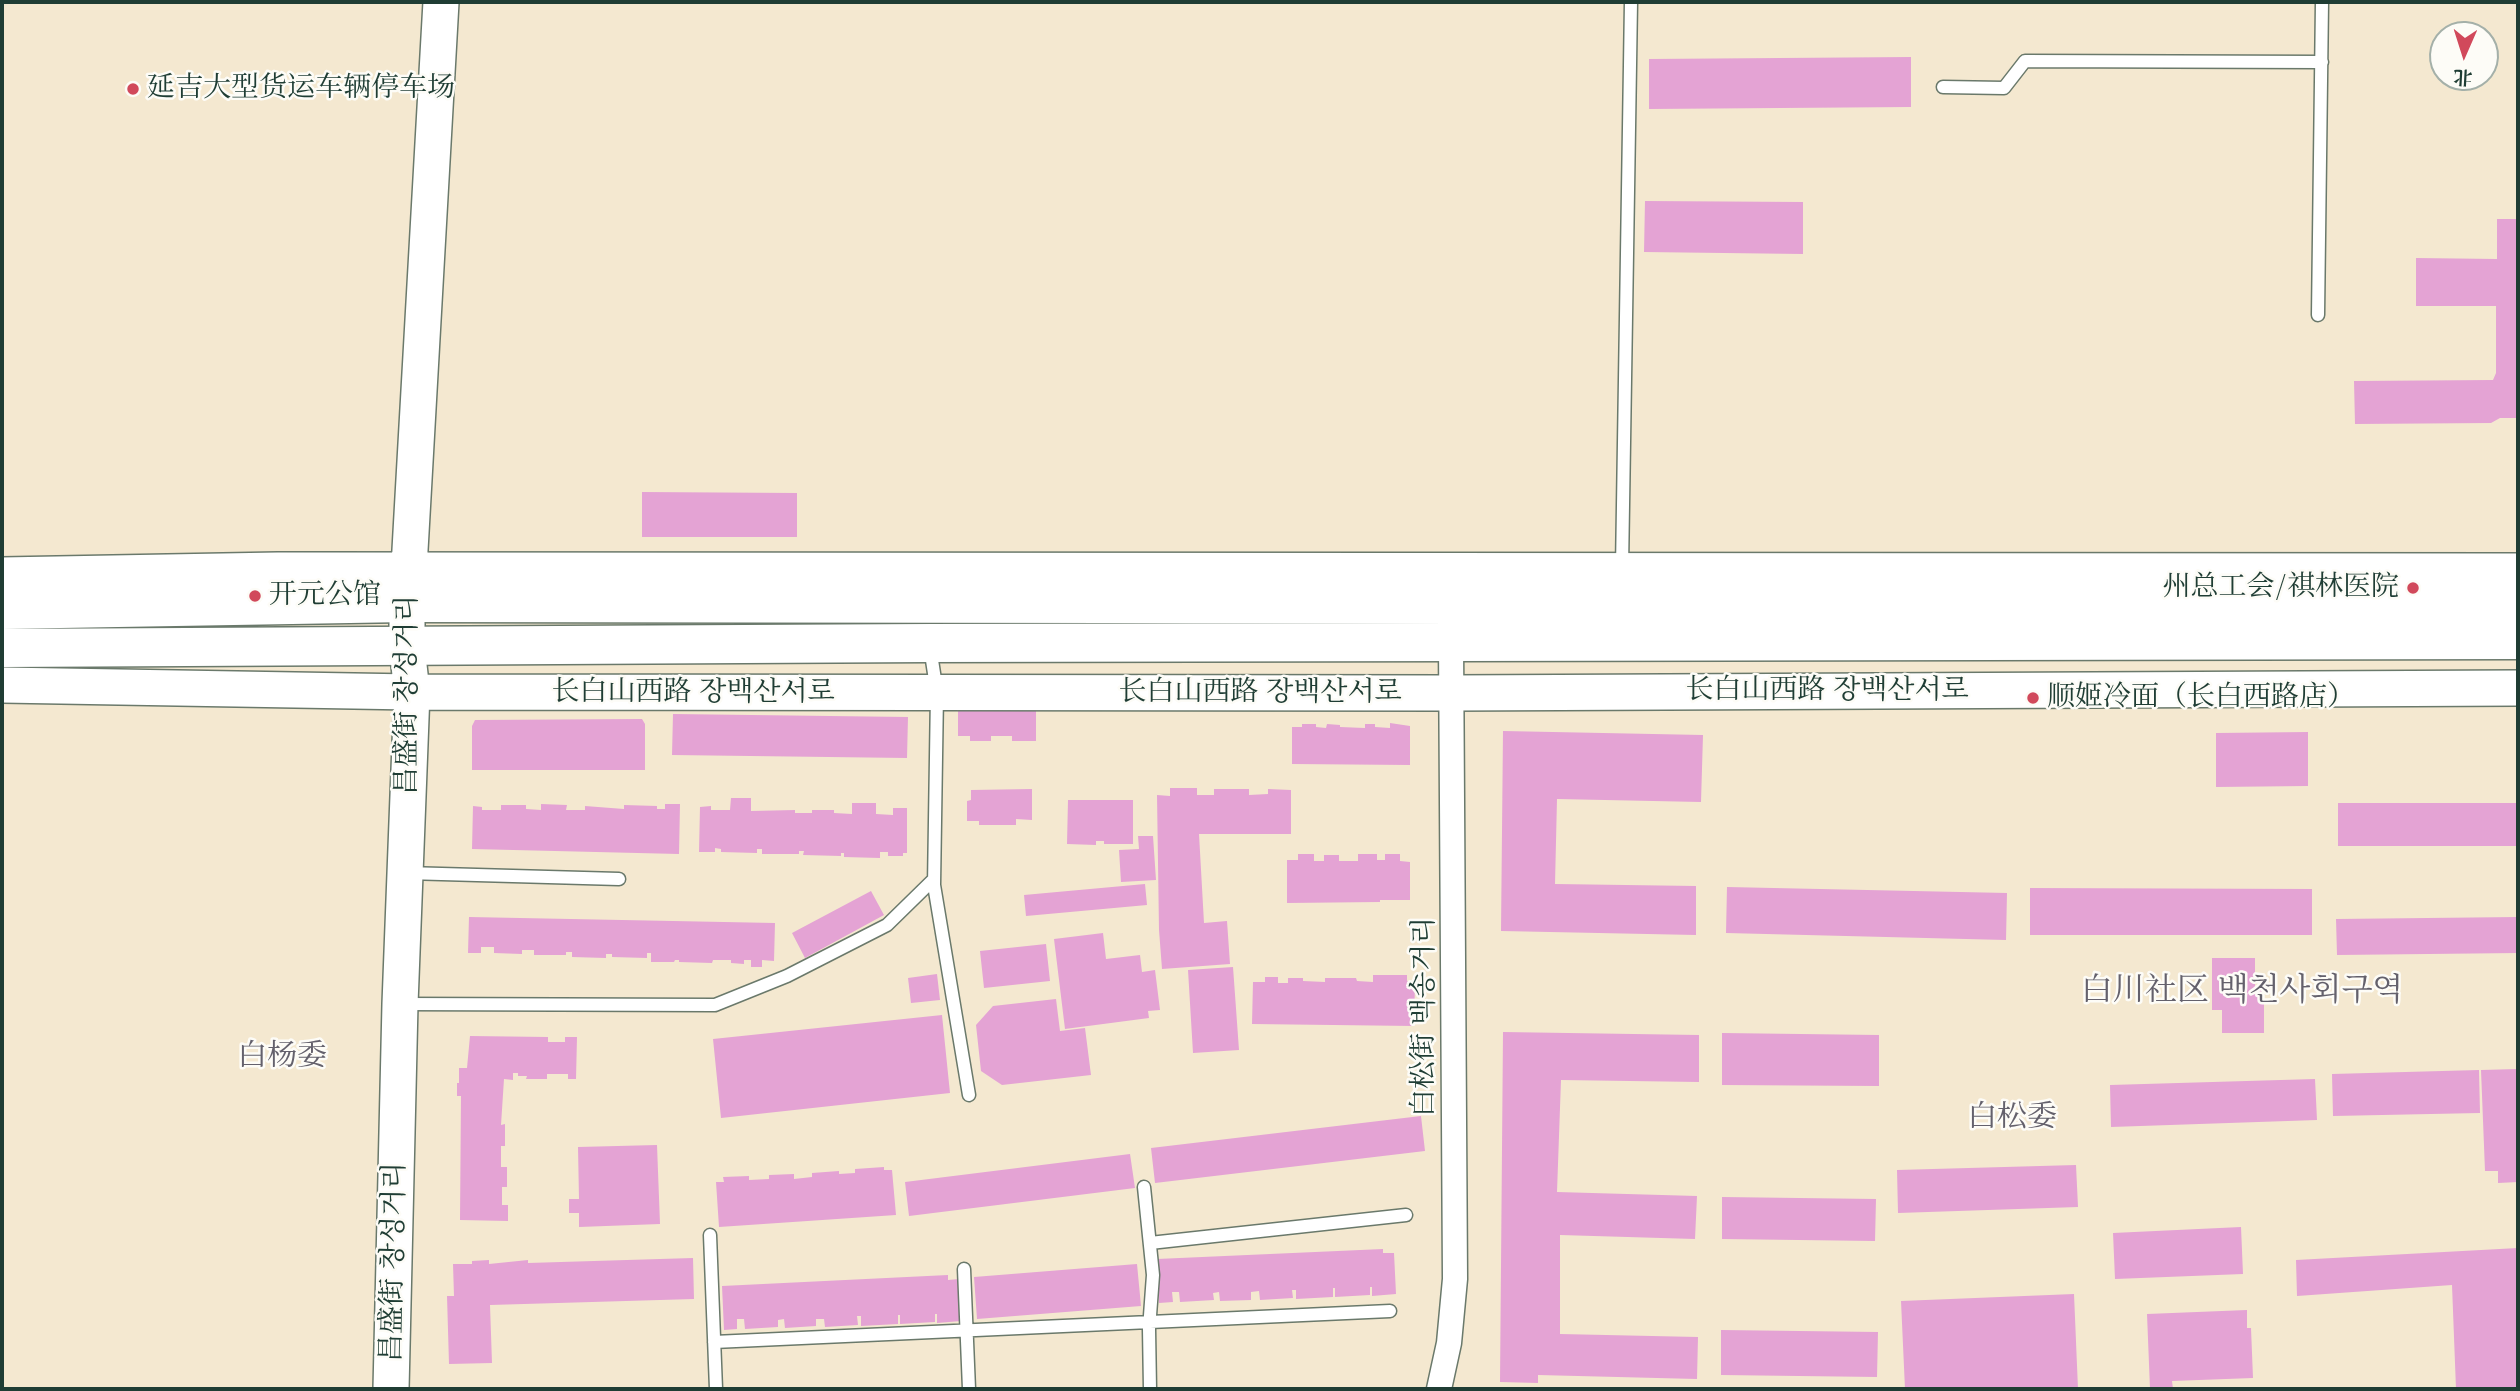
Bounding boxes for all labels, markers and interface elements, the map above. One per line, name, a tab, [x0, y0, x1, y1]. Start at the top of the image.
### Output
north arrow	[2429, 21, 2499, 91]
text: 北	[2453, 65, 2473, 85]
place label: 延吉大型货运车辆停车场	[147, 72, 455, 106]
marker: 延吉大型货运车辆停车场	[125, 81, 141, 97]
place label: 州总工会/祺林医院	[2162, 571, 2399, 605]
place label: 开元公馆	[269, 579, 381, 613]
marker: 州总工会/祺林医院	[2405, 580, 2421, 596]
marker: 开元公馆	[247, 588, 263, 604]
street label: 昌盛街 창성거리	[391, 595, 425, 795]
street label: 长白山西路 장백산서로	[1685, 674, 1969, 708]
street label: 长白山西路 장백산서로	[551, 676, 835, 710]
street label: 长白山西路 장백산서로	[1118, 676, 1402, 710]
place label: 顺姬冷面（长白西路店）	[2047, 681, 2355, 715]
marker: 顺姬冷面（长白西路店）	[2025, 690, 2041, 706]
street label: 白松街 백송거리	[1408, 917, 1442, 1117]
district label: 白川社区 백천사회구역	[2081, 973, 2403, 1011]
district label: 白杨委	[237, 1039, 327, 1075]
district label: 白松委	[1967, 1100, 2057, 1136]
street label: 昌盛街 창성거리	[375, 1162, 413, 1362]

